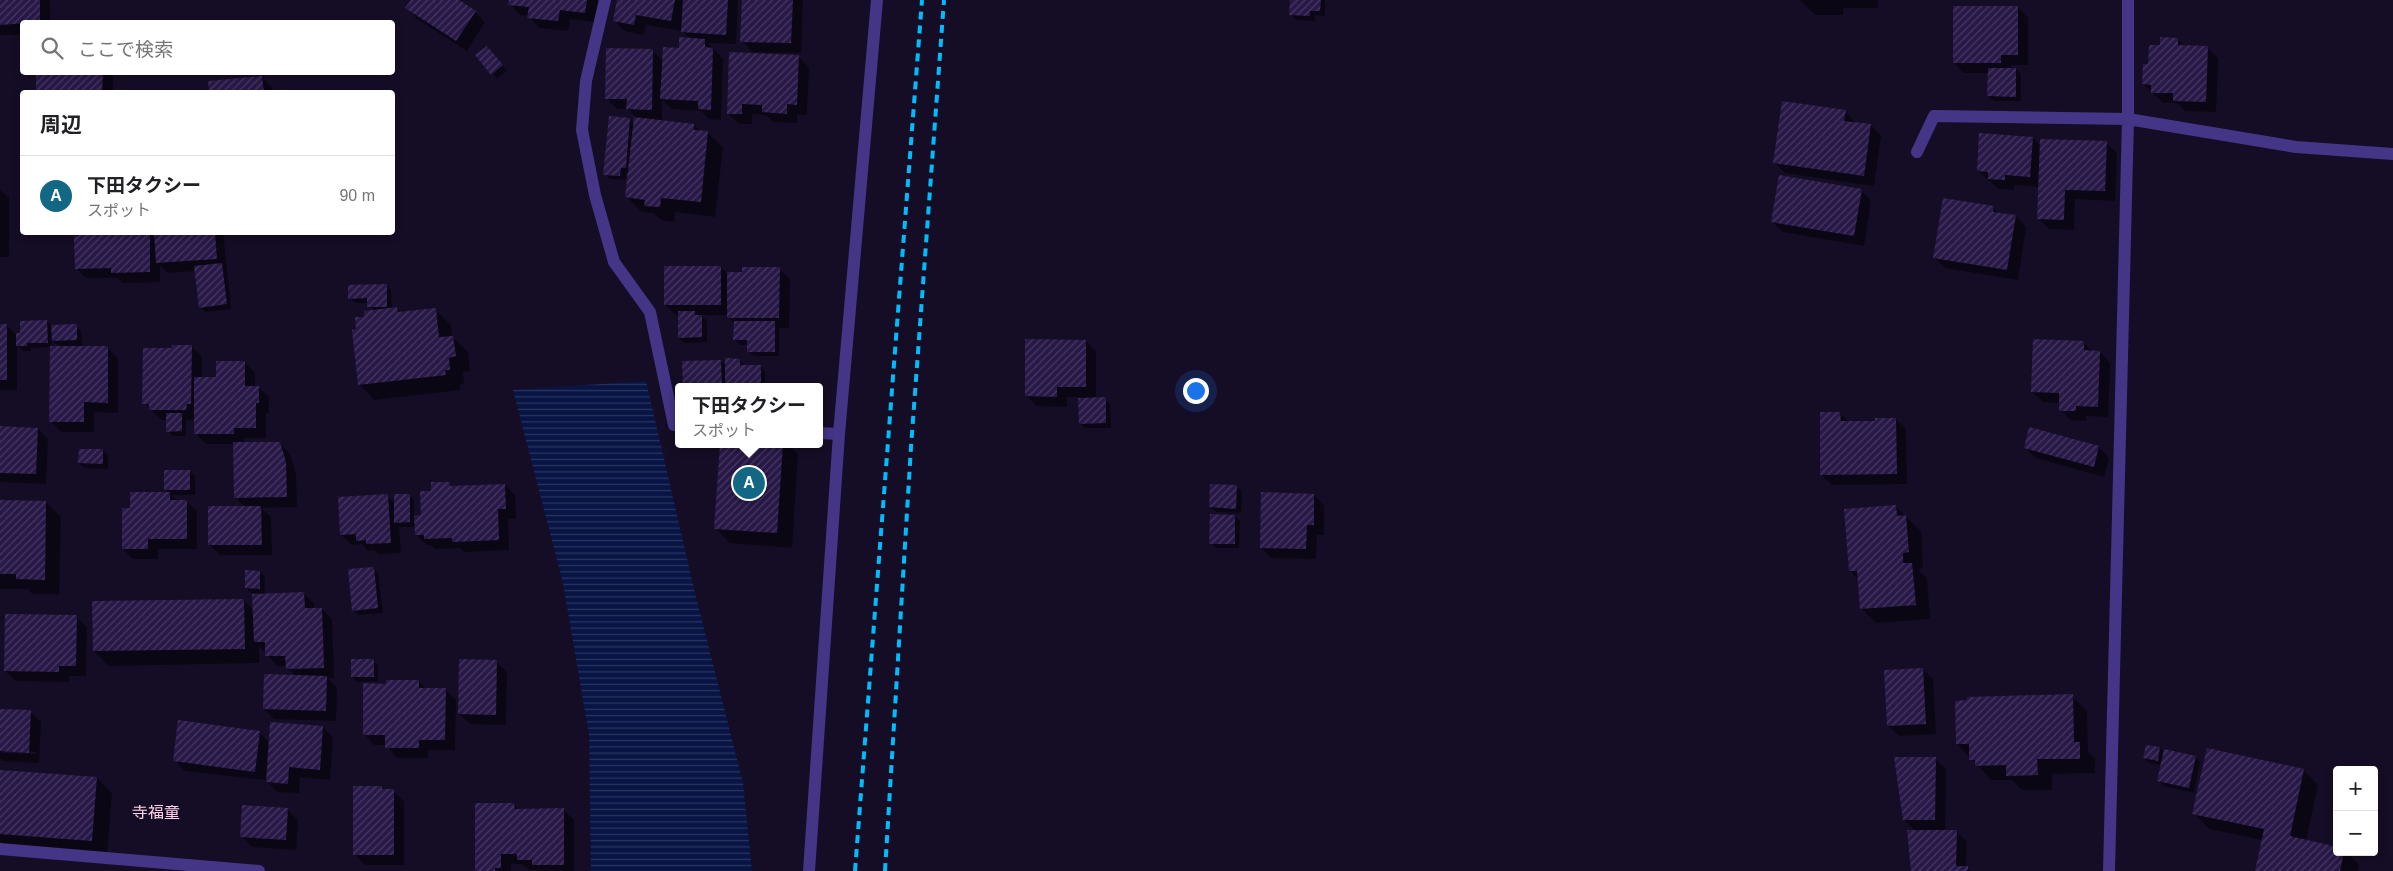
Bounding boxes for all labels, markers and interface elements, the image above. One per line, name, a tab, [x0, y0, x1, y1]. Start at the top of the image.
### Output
search box	[20, 20, 395, 75]
icon: search	[38, 34, 66, 62]
text: ここで検索	[78, 39, 173, 60]
text: 周辺	[40, 113, 82, 136]
text: 下田タクシー	[87, 175, 201, 196]
text: A	[50, 187, 62, 204]
text: 90 m	[339, 187, 375, 204]
text: スポット	[87, 202, 151, 219]
your location	[1183, 378, 1209, 404]
popup	[675, 383, 823, 448]
text: 下田タクシー	[692, 395, 806, 416]
text: スポット	[692, 422, 756, 439]
pin: A	[733, 464, 765, 502]
map controls	[2333, 766, 2378, 856]
button: +	[2333, 766, 2378, 811]
district label: 寺福童	[132, 804, 180, 821]
button: −	[2333, 811, 2378, 856]

